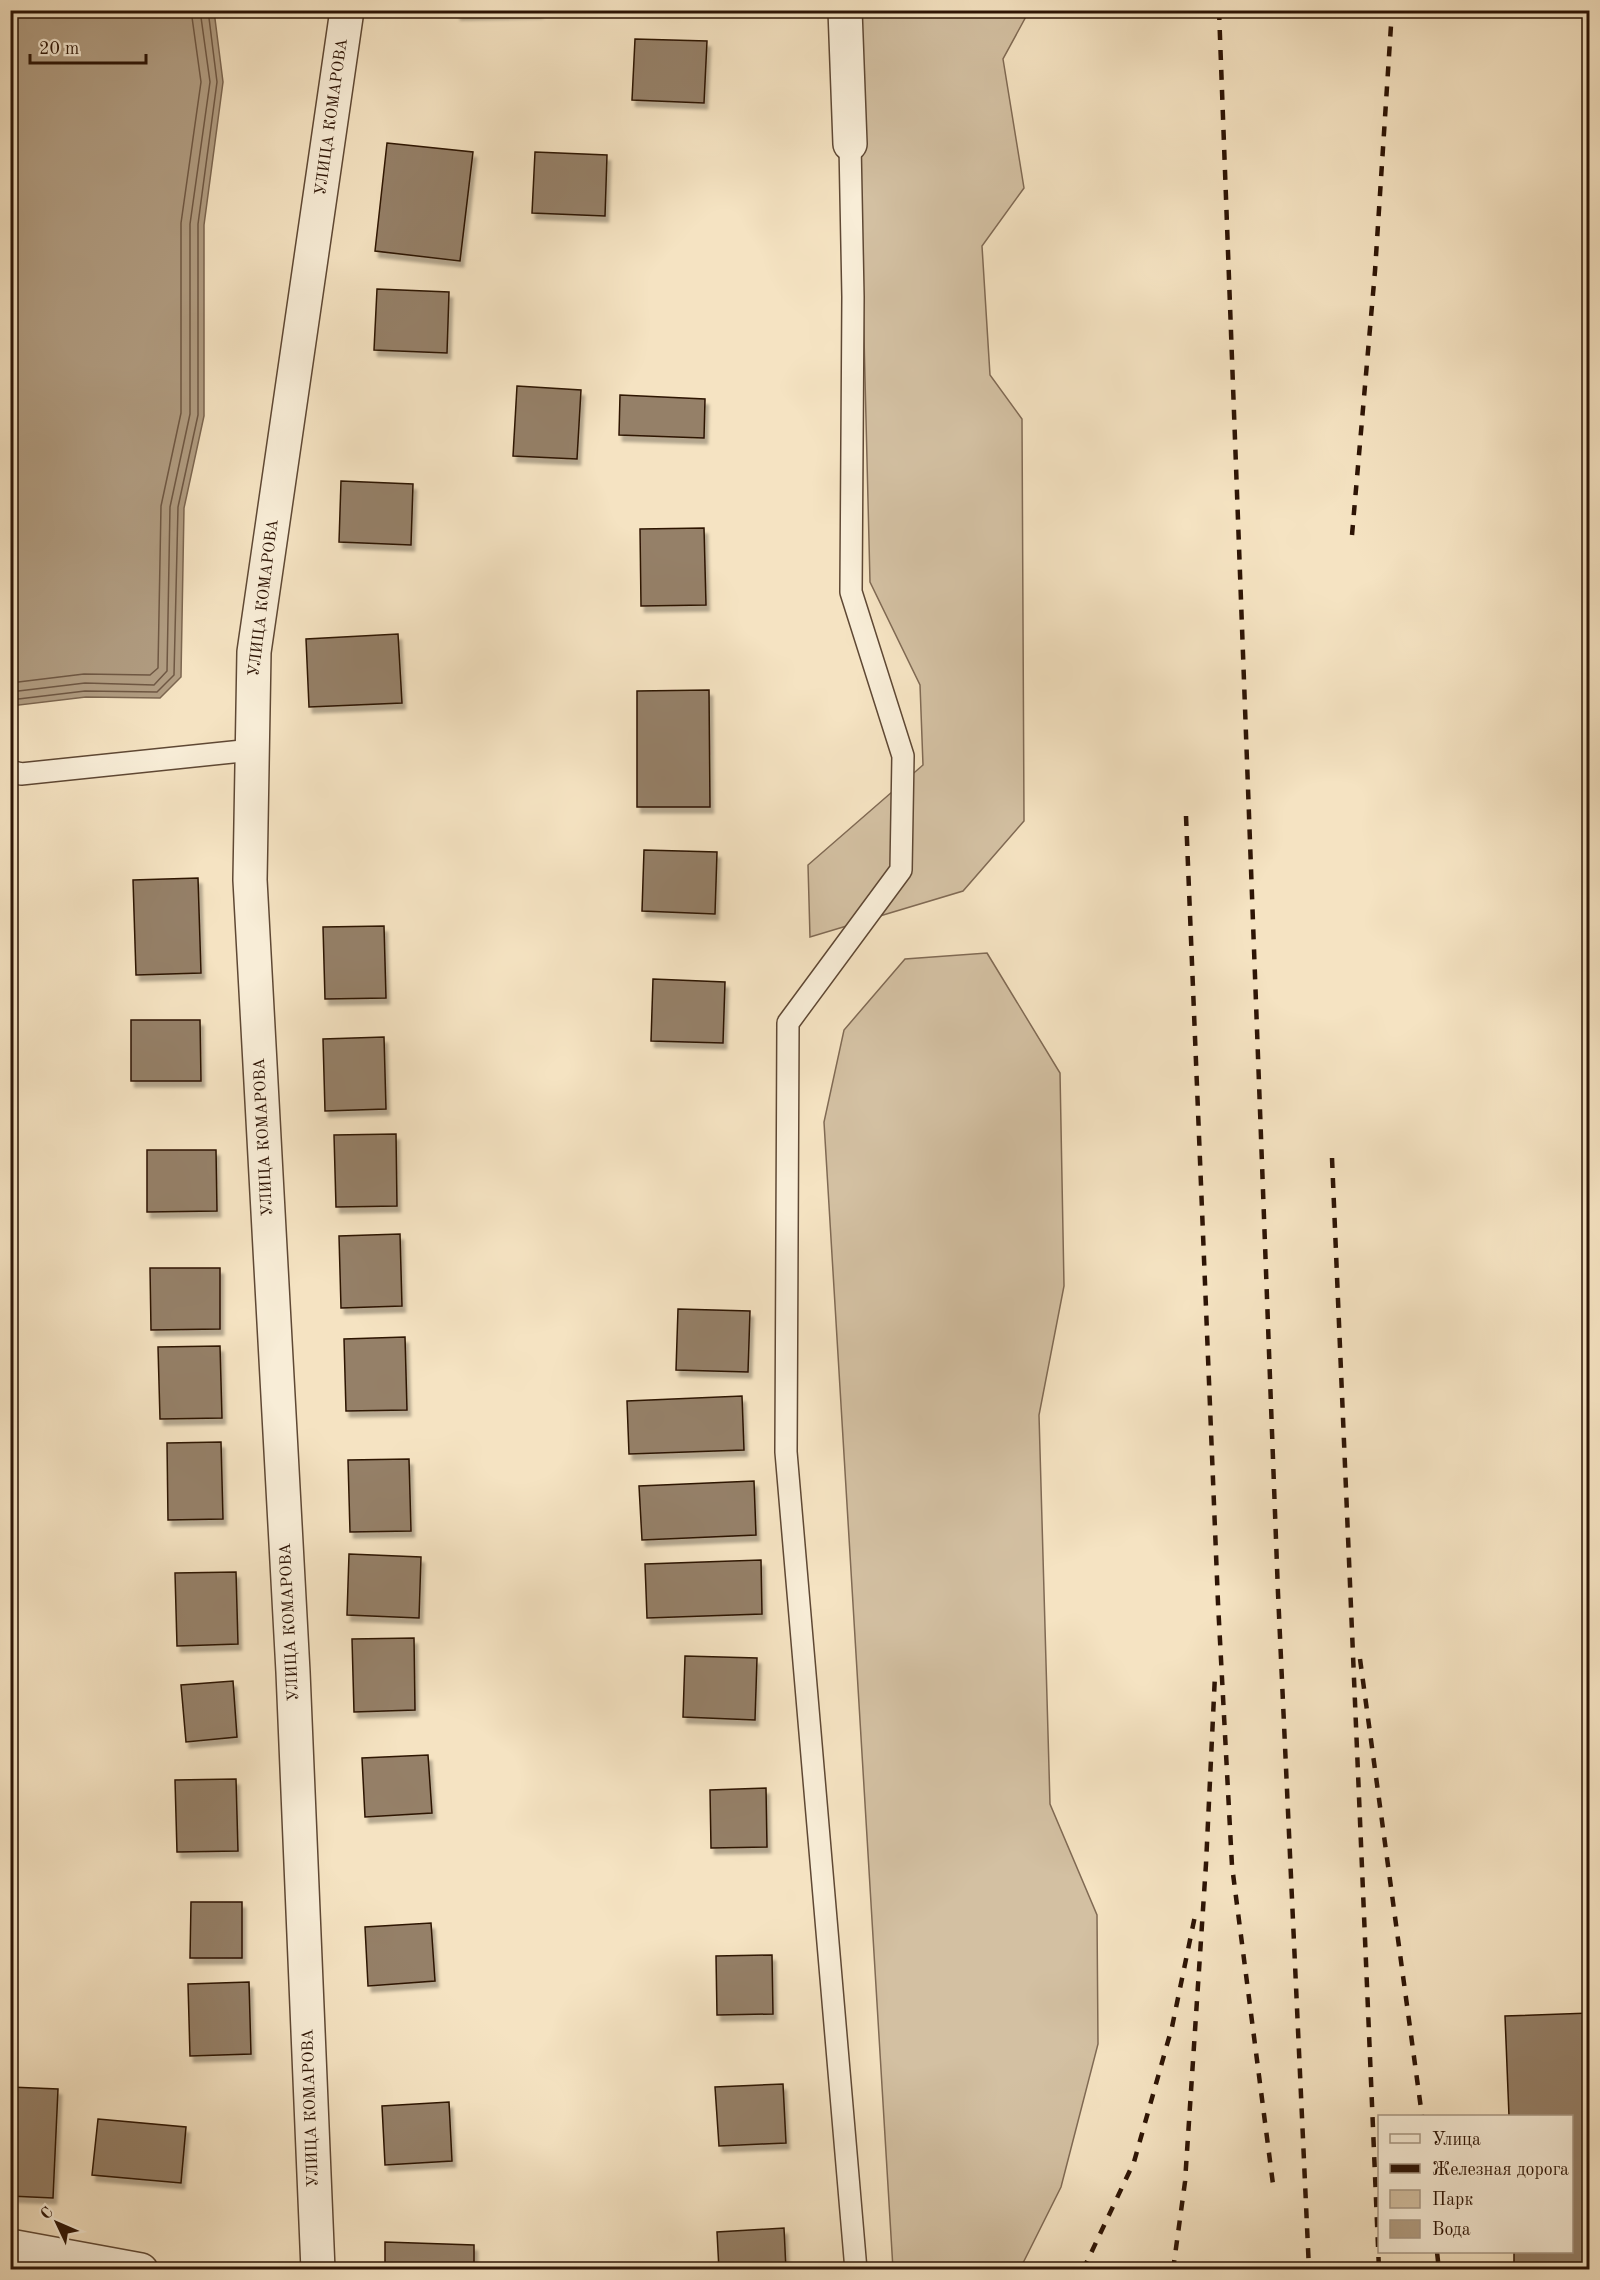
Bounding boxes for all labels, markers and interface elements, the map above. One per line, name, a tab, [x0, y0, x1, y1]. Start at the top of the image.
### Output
scale bar	[30, 27, 146, 65]
street label: УЛИЦА КОМАРОВА	[313, 37, 351, 197]
text: 20 m	[39, 40, 79, 58]
street label: УЛИЦА КОМАРОВА	[246, 518, 282, 678]
street label: УЛИЦА КОМАРОВА	[252, 1057, 276, 1217]
street label: УЛИЦА КОМАРОВА	[278, 1542, 302, 1702]
street label: УЛИЦА КОМАРОВА	[300, 2029, 322, 2187]
legend	[1378, 2115, 1573, 2253]
text: Улица	[1432, 2131, 1481, 2149]
text: Железная дорога	[1432, 2161, 1569, 2179]
text: Парк	[1432, 2191, 1473, 2209]
north arrow	[27, 2193, 87, 2253]
text: С	[38, 2205, 57, 2223]
text: Вода	[1432, 2221, 1471, 2239]

